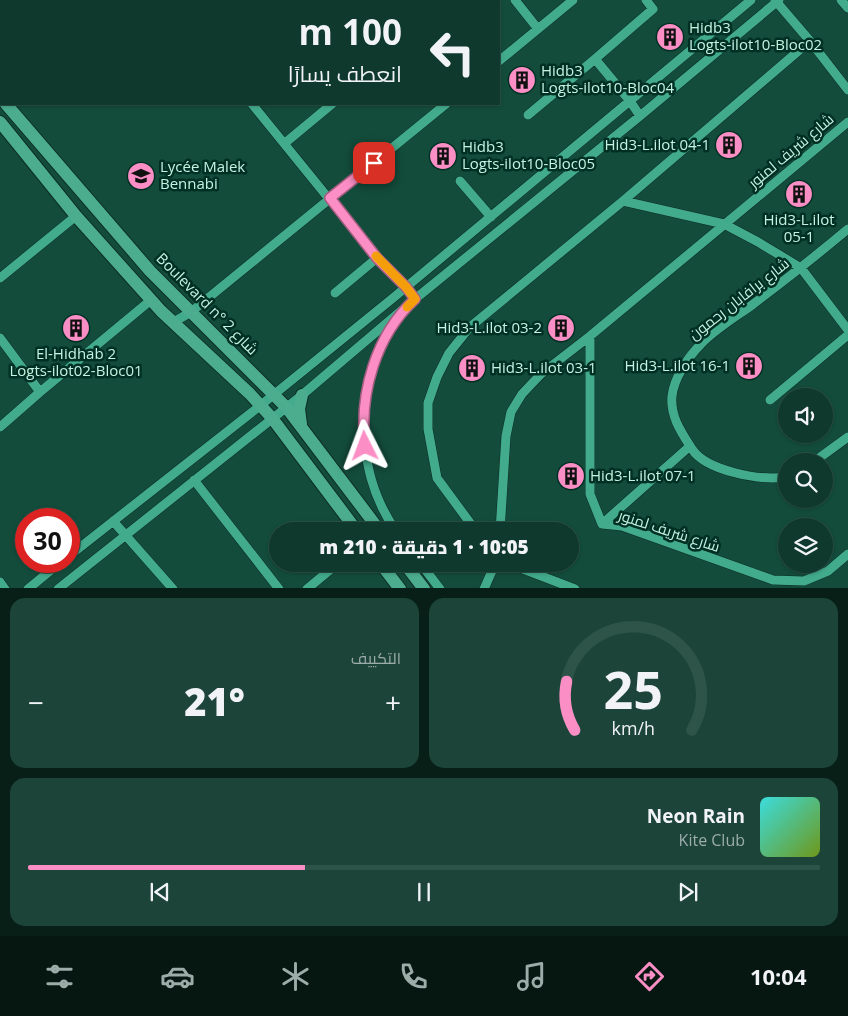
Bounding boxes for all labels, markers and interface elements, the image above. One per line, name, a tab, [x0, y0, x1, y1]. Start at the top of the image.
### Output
text: 100 m	[298, 8, 402, 55]
place label: Hidb3 Logts-ilot10-Bloc02	[689, 17, 822, 54]
icon: left	[420, 20, 485, 85]
building icon: Hidb3 Logts-ilot10-Bloc02	[655, 22, 685, 52]
text: انعطف يسارًا	[288, 58, 402, 88]
place label: Hidb3 Logts-ilot10-Bloc04	[541, 60, 675, 97]
building icon: Hidb3 Logts-ilot10-Bloc04	[507, 65, 537, 95]
street label: شارع شريف لمنور	[743, 109, 839, 194]
building icon: Hid3-L.ilot 04-1	[714, 130, 744, 160]
place label: Hid3-L.ilot 04-1	[604, 134, 710, 154]
place label: Hidb3 Logts-ilot10-Bloc05	[462, 136, 595, 173]
building icon: Hidb3 Logts-ilot10-Bloc05	[428, 141, 458, 171]
pin	[353, 142, 395, 184]
icon: arrive	[360, 149, 388, 177]
place label: Lycée Malek Bennabi	[160, 156, 245, 193]
school or university icon: Lycée Malek Bennabi	[126, 161, 156, 191]
building icon: Hid3-L.ilot 05-1	[784, 179, 814, 209]
place label: Hid3-L.ilot 05-1	[763, 209, 835, 246]
street label: Boulevard n° شارع 2	[151, 248, 263, 360]
street label: شارع برافابان رحمون	[684, 253, 794, 345]
building icon: El-Hidhab 2 Logts-ilot02-Bloc01	[61, 313, 91, 343]
building icon: Hid3-L.ilot 03-2	[546, 313, 576, 343]
place label: Hid3-L.ilot 03-2	[436, 317, 542, 337]
place label: El-Hidhab 2 Logts-ilot02-Bloc01	[9, 343, 143, 380]
building icon: Hid3-L.ilot 16-1	[734, 351, 764, 381]
building icon: Hid3-L.ilot 03-1	[457, 353, 487, 383]
place label: Hid3-L.ilot 16-1	[624, 355, 730, 375]
place label: Hid3-L.ilot 03-1	[491, 357, 597, 377]
map controls	[778, 388, 833, 573]
button: sound	[778, 388, 833, 443]
position arrow	[338, 419, 390, 471]
button: search	[778, 453, 833, 508]
building icon: Hid3-L.ilot 07-1	[556, 461, 586, 491]
place label: Hid3-L.ilot 07-1	[590, 465, 696, 485]
street label: شارع شريف لمنور	[614, 504, 723, 558]
speed limit sign: 30	[15, 508, 80, 573]
button: layers	[778, 518, 833, 573]
text: 10:05 · 1 دقيقة · 210 m	[319, 534, 529, 560]
text: التكييف	[351, 647, 401, 669]
text: 25	[604, 653, 663, 724]
text: 21°	[184, 675, 245, 727]
text: −	[28, 683, 44, 721]
text: +	[385, 683, 401, 721]
text: km/h	[612, 716, 655, 740]
text: Neon Rain	[647, 803, 745, 829]
text: Kite Club	[679, 829, 745, 851]
icon: previous	[146, 878, 174, 906]
icon: pause	[410, 878, 438, 906]
icon: next	[674, 878, 702, 906]
icon: filters	[42, 959, 77, 994]
icon: car	[160, 959, 195, 994]
icon: climate	[278, 959, 313, 994]
icon: phone	[396, 959, 431, 994]
icon: music	[514, 959, 549, 994]
icon: directions	[632, 959, 667, 994]
text: 10:04	[750, 961, 806, 991]

